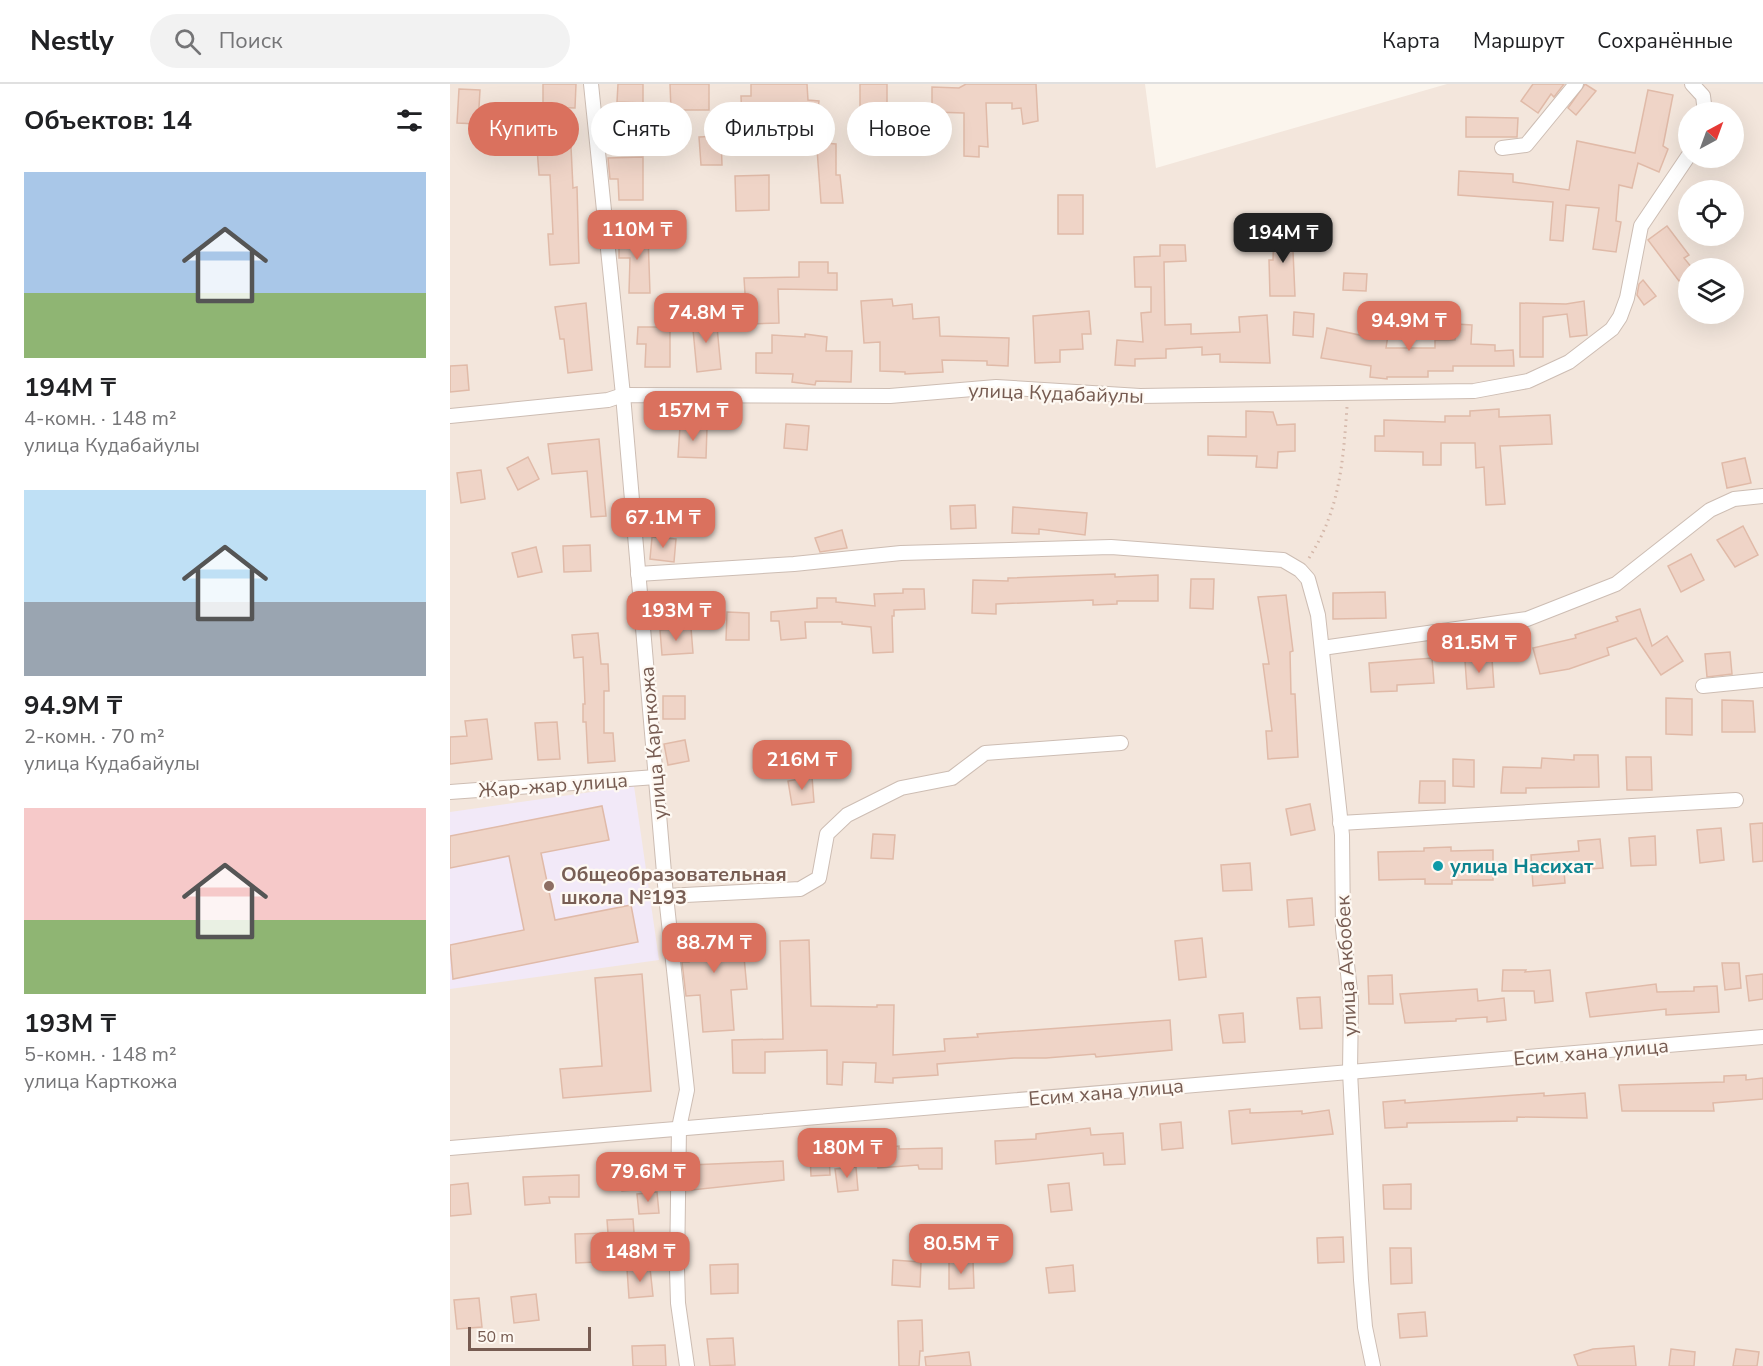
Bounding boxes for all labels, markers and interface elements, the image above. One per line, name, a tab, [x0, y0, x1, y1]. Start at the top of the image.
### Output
search box	[150, 14, 570, 68]
text: Nestly	[30, 22, 114, 60]
icon: search	[171, 25, 204, 58]
text: Поиск	[219, 26, 283, 56]
text: Карта	[1382, 27, 1440, 55]
text: Маршрут	[1473, 27, 1564, 55]
text: Сохранённые	[1597, 27, 1733, 55]
chip: Купить	[468, 102, 579, 156]
chip: Снять	[591, 102, 692, 156]
chip: Фильтры	[704, 102, 835, 156]
chip: Новое	[847, 102, 952, 156]
north arrow	[1678, 102, 1744, 168]
map controls	[1678, 102, 1744, 324]
text: Объектов: 14	[24, 103, 192, 138]
icon: filters	[393, 104, 426, 137]
button: locate	[1678, 180, 1744, 246]
pin: 110M ₸	[588, 210, 686, 261]
icon: home	[171, 211, 279, 319]
pin: 194M ₸	[1234, 213, 1332, 264]
text: 110M ₸	[602, 216, 672, 243]
text: 194M ₸	[1248, 219, 1318, 246]
button: layers	[1678, 258, 1744, 324]
pin: 74.8M ₸	[651, 293, 761, 344]
text: 74.8M ₸	[668, 299, 744, 326]
pin: 94.9M ₸	[1354, 301, 1464, 352]
text: 94.9M ₸	[1371, 307, 1447, 334]
text: 194M ₸	[24, 370, 116, 405]
street label: улица Кудабайулы	[968, 377, 1144, 410]
pin: 157M ₸	[644, 391, 742, 442]
text: 157M ₸	[658, 397, 728, 424]
text: 4-комн. · 148 m²	[24, 405, 177, 432]
text: улица Кудабайулы	[24, 432, 200, 459]
pin: 67.1M ₸	[608, 498, 718, 549]
text: 67.1M ₸	[625, 504, 701, 531]
icon: home	[171, 529, 279, 637]
pin: 193M ₸	[627, 591, 725, 642]
text: 193M ₸	[641, 597, 711, 624]
pin: 81.5M ₸	[1424, 623, 1534, 674]
text: 81.5M ₸	[1441, 629, 1517, 656]
street label: улица Карткожа	[633, 665, 674, 821]
text: 94.9M ₸	[24, 688, 122, 723]
text: 2-комн. · 70 m²	[24, 723, 165, 750]
pin: 216M ₸	[753, 740, 851, 791]
text: 216M ₸	[767, 746, 837, 773]
text: улица Кудабайулы	[24, 750, 200, 777]
street label: Жар-жар улица	[477, 767, 629, 804]
icon: home	[171, 847, 279, 955]
place label: улица Насихат	[1450, 853, 1594, 880]
marker: улица Насихат	[1431, 859, 1445, 873]
place label: Общеобразовательная школа №193	[561, 861, 787, 911]
marker: Общеобразовательная школа №193	[542, 879, 556, 893]
street label: улица Акбобек	[1329, 894, 1364, 1037]
pin: 88.7M ₸	[659, 923, 769, 974]
text: 88.7M ₸	[676, 929, 752, 956]
text: 193M ₸	[24, 1006, 116, 1041]
street label: Есим хана улица	[1512, 1032, 1670, 1073]
text: 5-комн. · 148 m²	[24, 1041, 177, 1068]
text: улица Карткожа	[24, 1068, 178, 1095]
street label: Есим хана улица	[1027, 1072, 1185, 1113]
pin: 180M ₸	[798, 1128, 896, 1179]
text: 180M ₸	[812, 1134, 882, 1161]
pin: 79.6M ₸	[593, 1152, 703, 1203]
text: 79.6M ₸	[610, 1158, 686, 1185]
pin: 80.5M ₸	[906, 1224, 1016, 1275]
text: 80.5M ₸	[923, 1230, 999, 1257]
pin: 148M ₸	[591, 1232, 689, 1283]
text: 148M ₸	[605, 1238, 675, 1265]
scale bar	[468, 1324, 591, 1352]
text: 50 m	[477, 1326, 514, 1348]

